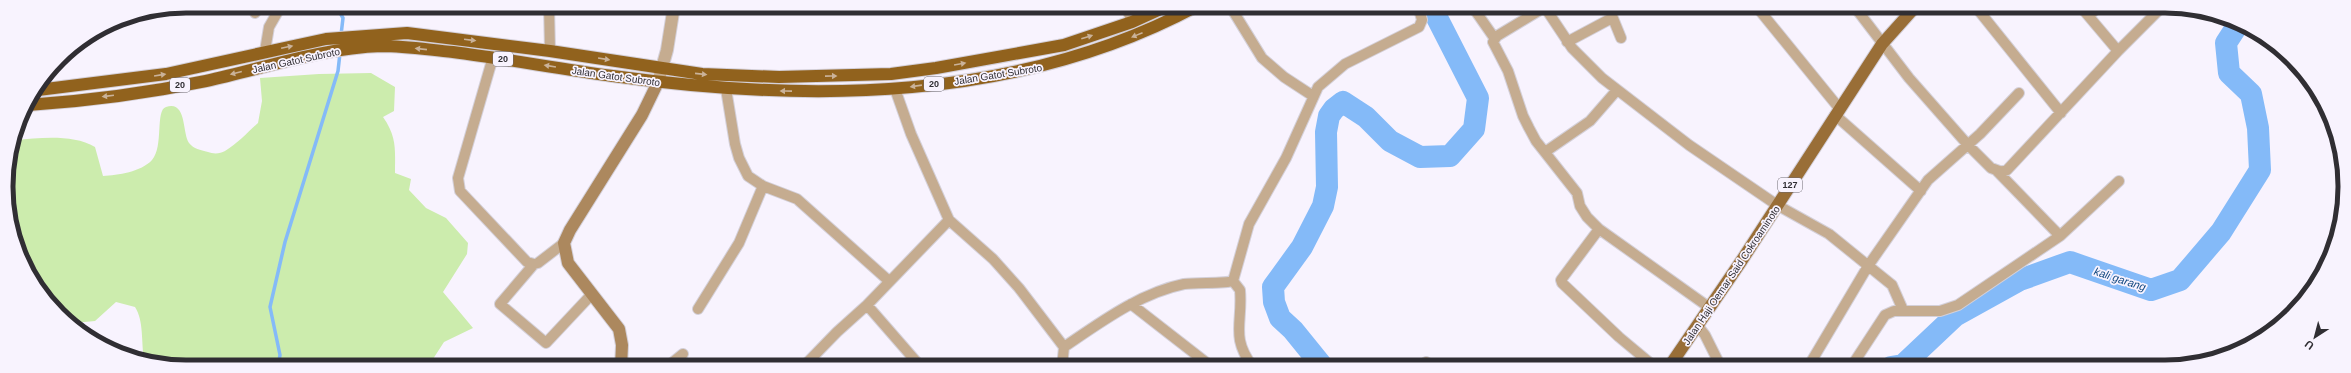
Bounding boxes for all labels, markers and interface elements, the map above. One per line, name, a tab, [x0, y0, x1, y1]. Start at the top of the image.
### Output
one-way arrow	[1131, 33, 1143, 39]
one-way arrow	[1081, 34, 1093, 40]
one-way arrow	[464, 37, 476, 43]
one-way arrow	[281, 43, 293, 49]
street label: Jalan Gatot Subroto	[251, 46, 341, 75]
one-way arrow	[415, 46, 427, 52]
road number: 20	[493, 52, 513, 66]
one-way arrow	[598, 56, 610, 62]
one-way arrow	[954, 61, 966, 67]
street label: Jalan Gatot Subroto	[953, 62, 1043, 87]
one-way arrow	[544, 63, 556, 69]
street label: Jalan Gatot Subroto	[571, 65, 661, 88]
one-way arrow	[695, 70, 707, 77]
one-way arrow	[230, 71, 242, 77]
one-way arrow	[154, 72, 166, 78]
one-way arrow	[825, 73, 838, 79]
road number: 20	[924, 77, 944, 91]
road number: 20	[170, 78, 190, 92]
one-way arrow	[910, 83, 922, 89]
one-way arrow	[779, 88, 792, 94]
one-way arrow	[102, 93, 114, 99]
road number: 127	[1778, 178, 1802, 192]
street label: Jalan Haji Oemar Said Cokroaminoto	[1681, 203, 1782, 347]
water label: kali garang	[2093, 265, 2148, 293]
north arrow	[2295, 317, 2335, 357]
text: U	[2302, 338, 2316, 352]

